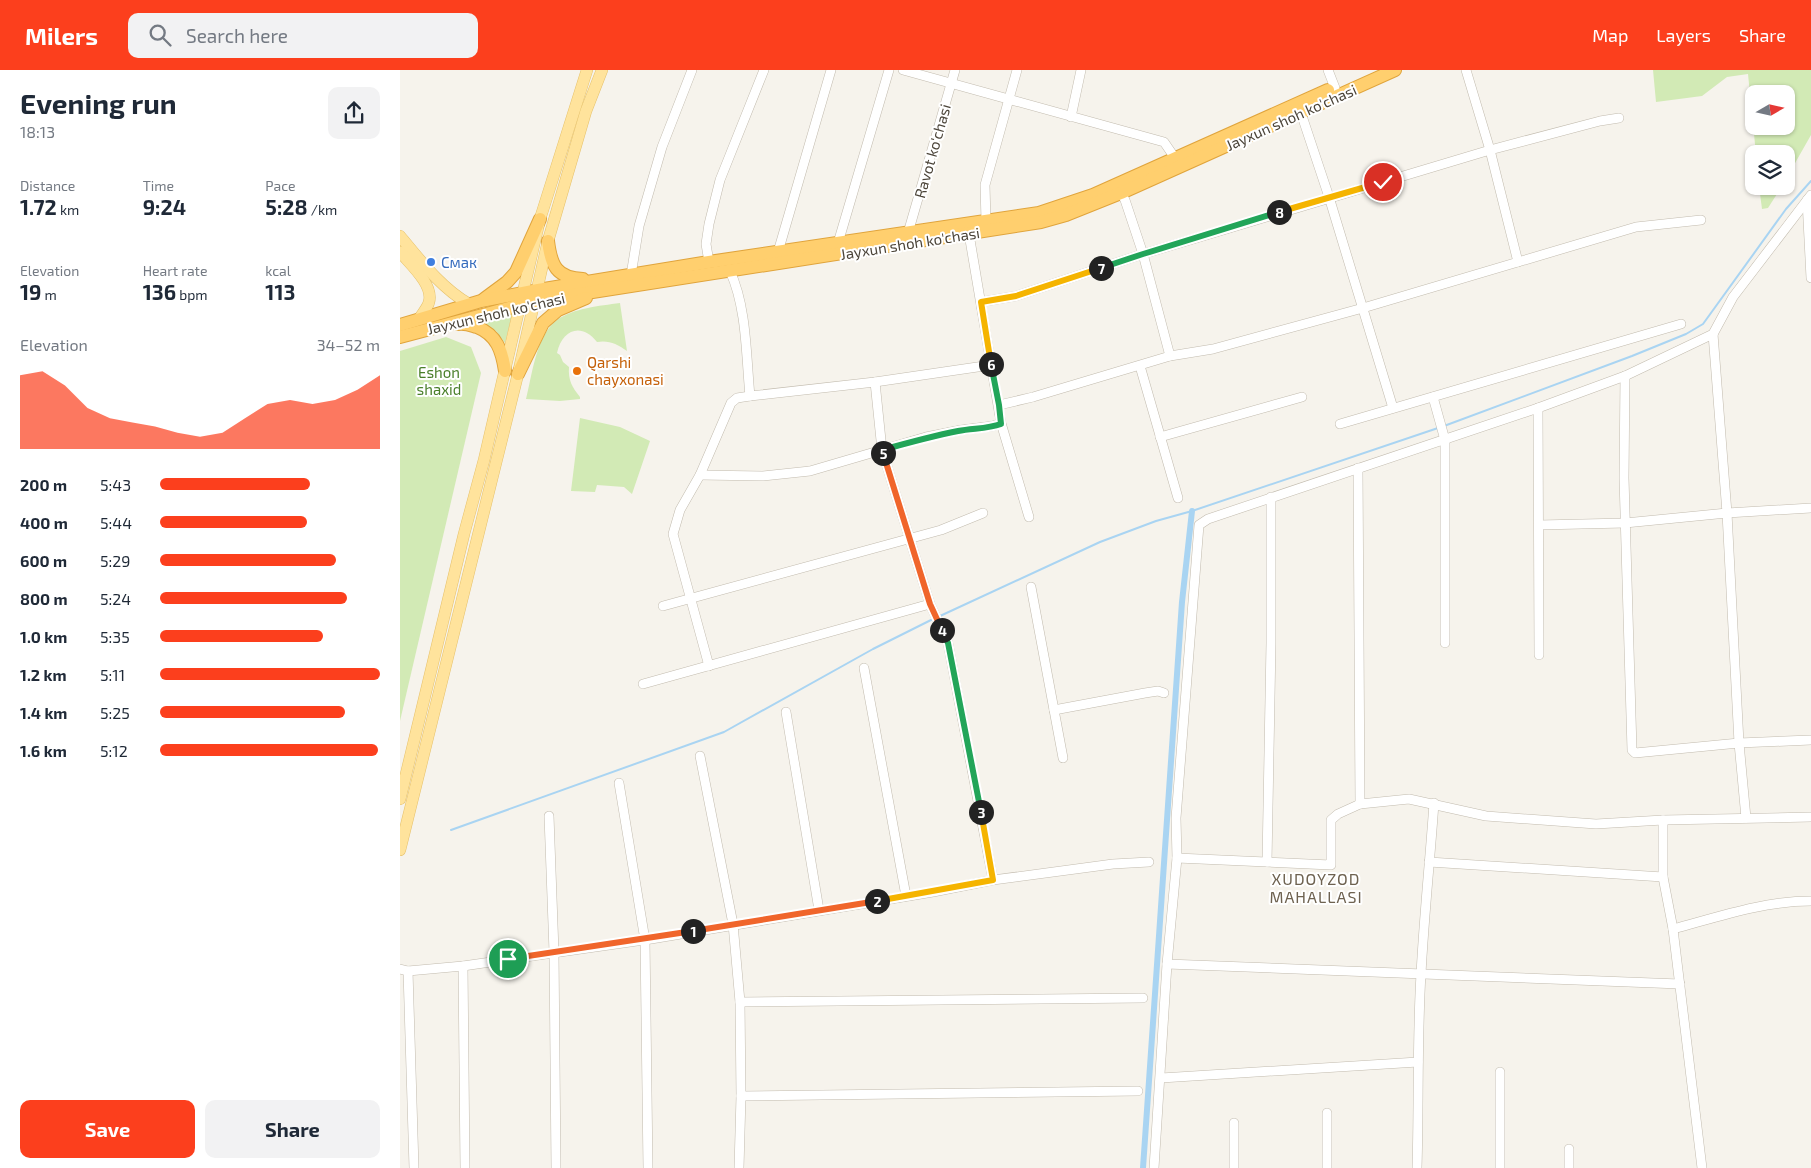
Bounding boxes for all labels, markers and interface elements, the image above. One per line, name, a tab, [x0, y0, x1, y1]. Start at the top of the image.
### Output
search box	[128, 13, 478, 58]
text: Milers	[25, 21, 98, 50]
icon: search	[146, 21, 174, 49]
text: Search here	[186, 24, 288, 47]
text: Map	[1592, 24, 1628, 46]
text: Layers	[1656, 24, 1711, 46]
text: Share	[1739, 24, 1786, 46]
street label: Jayxun shoh ko'chasi	[1223, 80, 1359, 154]
north arrow	[1745, 85, 1795, 135]
map controls	[1745, 85, 1795, 195]
text: Evening run	[20, 86, 177, 120]
button: share	[328, 87, 380, 139]
street label: Ravot ko'chasi	[910, 102, 954, 200]
text: 18:13	[20, 122, 55, 141]
button: layers	[1745, 145, 1795, 195]
pin	[1362, 161, 1404, 203]
icon: check	[1369, 168, 1397, 196]
text: Distance	[20, 177, 75, 194]
text: Time	[143, 177, 174, 194]
text: Pace	[265, 177, 295, 194]
text: 1.72	[20, 194, 57, 219]
text: 9:24	[143, 194, 186, 219]
text: 5:28	[265, 194, 308, 219]
pin: 8	[1266, 200, 1292, 224]
text: km	[57, 201, 79, 218]
text: /km	[308, 201, 337, 218]
text: 8	[1275, 204, 1284, 221]
street label: Jayxun shoh ko'chasi	[839, 223, 981, 263]
place label: Смак	[441, 253, 477, 271]
marker: Смак	[425, 256, 437, 268]
pin: 7	[1088, 256, 1114, 280]
text: 7	[1098, 260, 1105, 277]
text: Elevation	[20, 262, 79, 279]
text: Heart rate	[143, 262, 207, 279]
text: kcal	[265, 262, 291, 279]
text: 19	[20, 279, 41, 304]
text: 136	[143, 279, 176, 304]
text: 113	[265, 279, 295, 304]
text: m	[41, 286, 57, 303]
text: bpm	[176, 286, 208, 303]
street label: Jayxun shoh ko'chasi	[425, 288, 567, 338]
text: Elevation	[20, 335, 88, 354]
text: 34–52 m	[317, 335, 380, 354]
pin: 6	[978, 352, 1004, 376]
place label: Qarshi chayxonasi	[587, 353, 664, 388]
text: 6	[987, 356, 996, 373]
park label: Eshon shaxid	[417, 363, 461, 398]
marker: Qarshi chayxonasi	[571, 365, 583, 377]
pin: 5	[870, 440, 896, 466]
text: 5	[880, 445, 887, 462]
text: 200 m	[20, 475, 67, 494]
text: 5:43	[100, 475, 131, 494]
text: 400 m	[20, 513, 68, 532]
text: 5:44	[100, 513, 132, 532]
text: 600 m	[20, 551, 67, 570]
text: 5:29	[100, 551, 131, 570]
text: 800 m	[20, 589, 68, 608]
text: 5:24	[100, 589, 131, 608]
pin: 4	[930, 618, 954, 642]
text: 4	[938, 622, 947, 639]
text: 1.0 km	[20, 627, 67, 646]
text: 5:35	[100, 627, 130, 646]
text: 1.2 km	[20, 665, 67, 684]
text: 5:11	[100, 665, 125, 684]
text: 1.4 km	[20, 703, 67, 722]
text: 5:25	[100, 703, 130, 722]
text: 1.6 km	[20, 741, 67, 760]
text: 5:12	[100, 741, 128, 760]
pin: 3	[968, 800, 994, 824]
text: 3	[978, 804, 985, 821]
district label: XUDOYZOD MAHALLASI	[1269, 869, 1363, 906]
pin: 2	[864, 888, 890, 914]
text: 2	[873, 893, 882, 910]
pin: 1	[680, 918, 706, 944]
text: 1	[690, 923, 697, 940]
pin	[487, 938, 529, 980]
icon: arrive	[494, 945, 522, 973]
button: Save	[20, 1100, 195, 1158]
button: Share	[205, 1100, 380, 1158]

